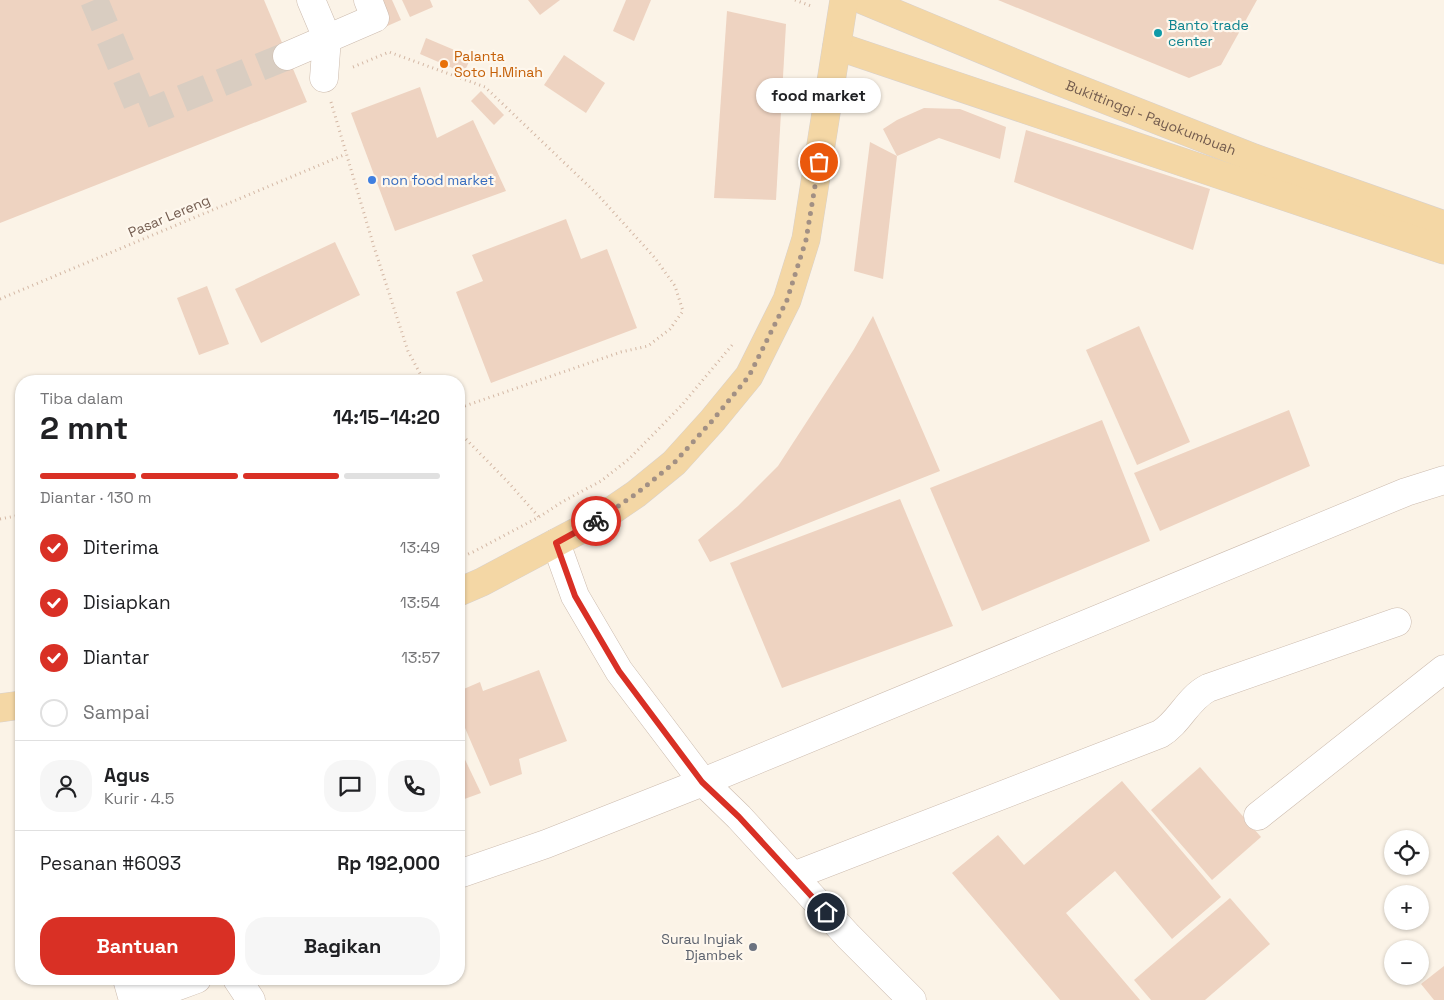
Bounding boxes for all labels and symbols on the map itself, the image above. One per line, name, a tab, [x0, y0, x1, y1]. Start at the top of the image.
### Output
place label: Banto trade center	[1168, 16, 1249, 50]
marker: Banto trade center	[1152, 27, 1164, 39]
place label: Palanta Soto H.Minah	[454, 47, 543, 81]
marker: Palanta Soto H.Minah	[438, 58, 450, 70]
street label: Bukittinggi - Payokumbuah	[1063, 76, 1239, 159]
callout: food market	[756, 77, 882, 112]
pin	[798, 141, 840, 183]
place label: non food market	[382, 171, 494, 189]
marker: non food market	[366, 174, 378, 186]
street label: Pasar Lereng	[125, 191, 213, 241]
courier	[571, 496, 621, 546]
pin	[805, 891, 847, 933]
place label: Surau Inyiak Djambek	[661, 930, 743, 964]
marker: Surau Inyiak Djambek	[747, 941, 759, 953]

